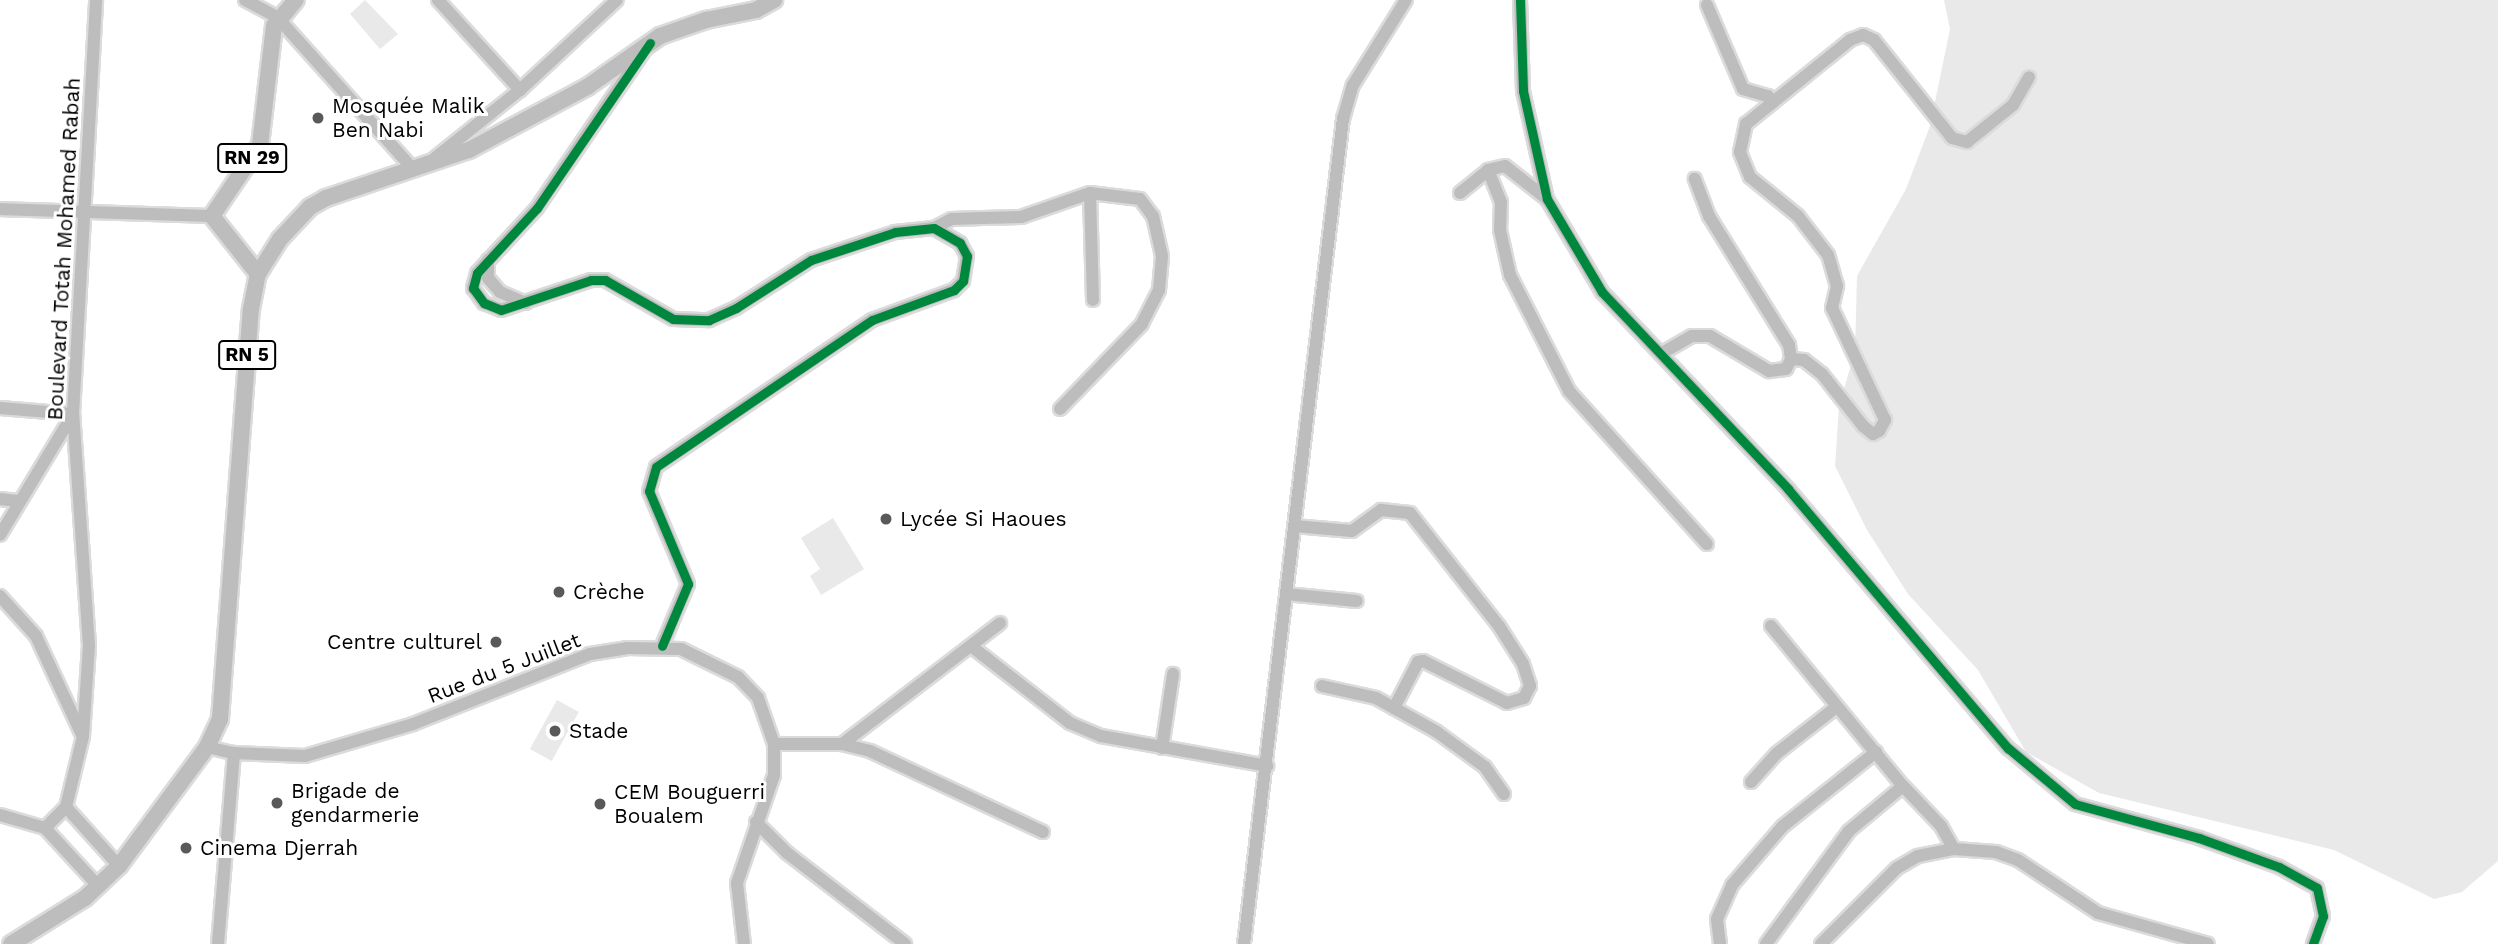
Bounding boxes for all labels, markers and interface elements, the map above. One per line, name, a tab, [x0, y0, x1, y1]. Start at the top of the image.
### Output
street label: Boulevard Totah Mohamed Rabah	[42, 77, 86, 421]
place label: Mosquée Malik Ben Nabi	[332, 93, 485, 143]
marker: Mosquée Malik Ben Nabi	[310, 110, 326, 126]
road number: RN 29	[217, 142, 287, 174]
road number: RN 5	[217, 340, 277, 370]
place label: Lycée Si Haoues	[900, 506, 1067, 532]
marker: Lycée Si Haoues	[878, 511, 894, 527]
place label: Crèche	[573, 579, 645, 605]
marker: Crèche	[551, 584, 567, 600]
street label: Rue du 5 Juillet	[424, 627, 584, 709]
place label: Centre culturel	[327, 629, 482, 655]
marker: Centre culturel	[488, 634, 504, 650]
place label: Stade	[569, 718, 628, 744]
marker: Stade	[547, 723, 563, 739]
place label: Brigade de gendarmerie	[291, 778, 419, 828]
place label: CEM Bouguerri Boualem	[614, 779, 765, 829]
marker: Brigade de gendarmerie	[269, 795, 285, 811]
marker: CEM Bouguerri Boualem	[592, 796, 608, 812]
place label: Cinema Djerrah	[200, 835, 359, 861]
marker: Cinema Djerrah	[178, 840, 194, 856]

